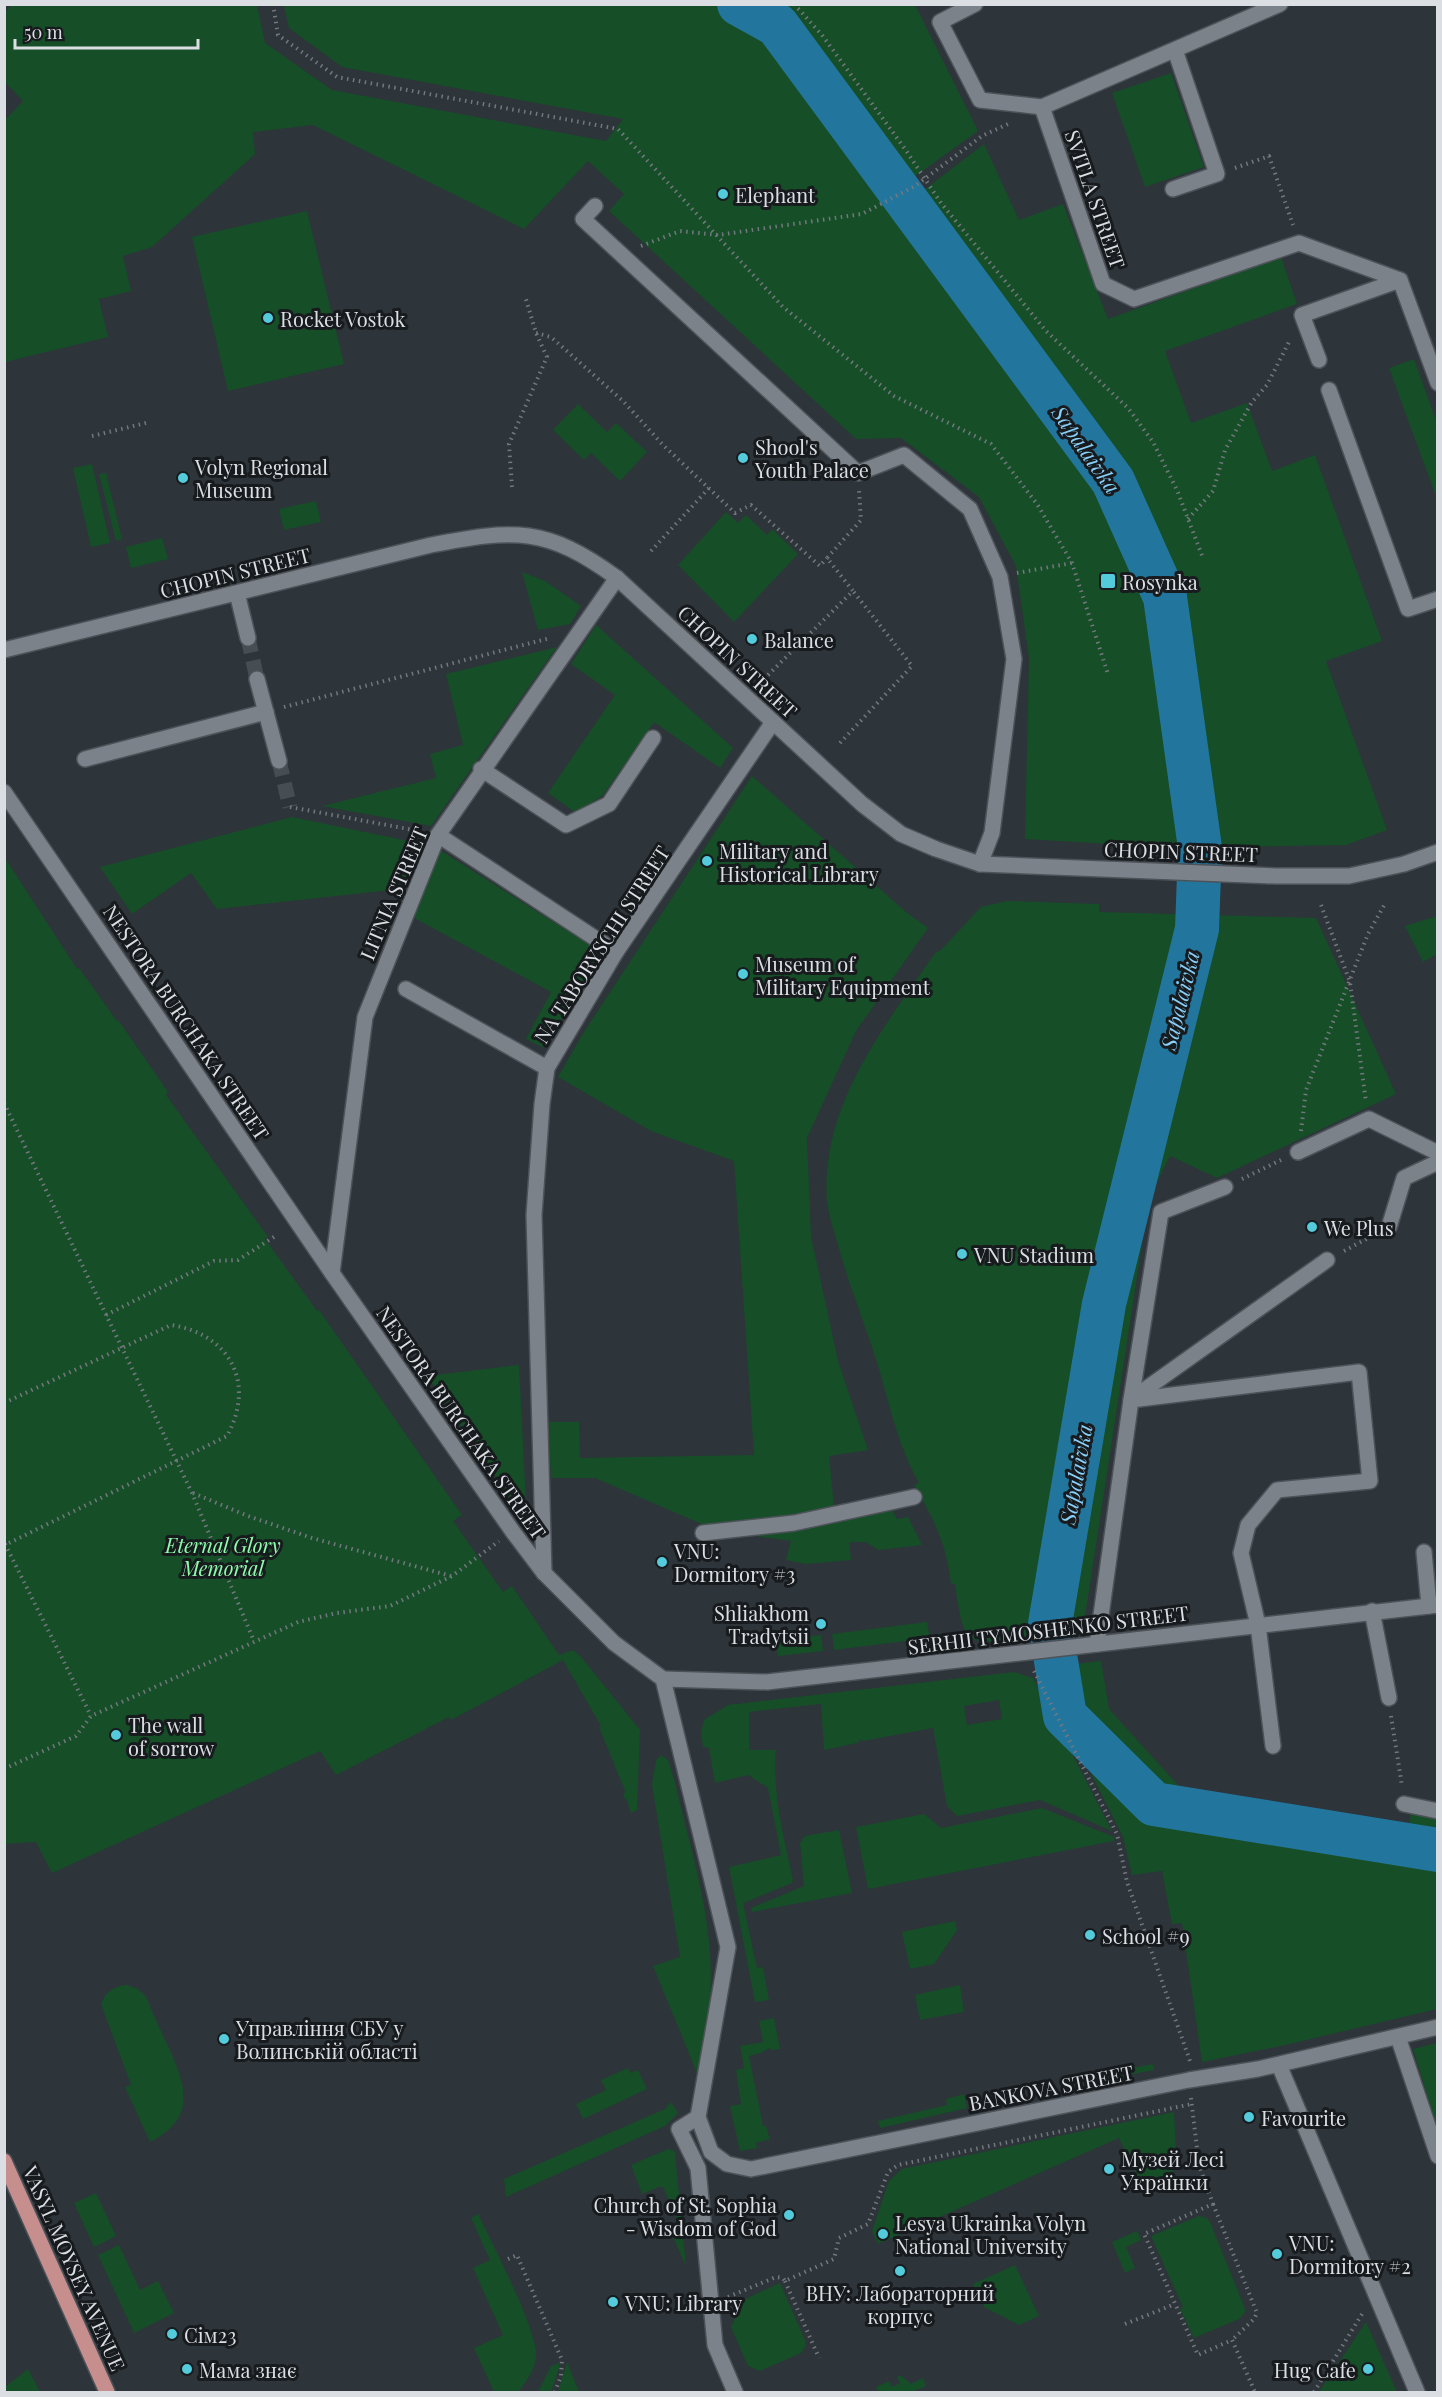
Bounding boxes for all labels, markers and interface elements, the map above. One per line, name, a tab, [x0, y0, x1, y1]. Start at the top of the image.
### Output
scale bar	[15, 12, 198, 50]
text: 50 m	[24, 20, 63, 44]
street label: SVITLA STREET	[1060, 126, 1132, 272]
place label: Elephant	[735, 181, 816, 208]
marker: Elephant	[716, 187, 730, 201]
place label: Rocket Vostok	[280, 305, 405, 332]
marker: Rocket Vostok	[261, 311, 275, 325]
water label: Sapalaivka	[1046, 399, 1128, 499]
place label: Shool's Youth Palace	[754, 433, 869, 483]
marker: Shool's Youth Palace	[736, 451, 750, 465]
place label: Volyn Regional Museum	[194, 453, 328, 503]
marker: Volyn Regional Museum	[176, 471, 190, 485]
street label: CHOPIN STREET	[157, 540, 313, 604]
place label: Rosynka	[1122, 568, 1198, 595]
marker: Rosynka	[1099, 572, 1117, 590]
street label: CHOPIN STREET	[672, 599, 804, 723]
place label: Balance	[764, 626, 834, 653]
marker: Balance	[745, 632, 759, 646]
street label: LITNIA STREET	[353, 822, 433, 964]
street label: CHOPIN STREET	[1104, 835, 1258, 867]
place label: Military and Historical Library	[719, 837, 879, 887]
street label: NA TABORYSCHI STREET	[527, 840, 675, 1048]
marker: Military and Historical Library	[700, 854, 714, 868]
street label: NESTORA BURCHAKA STREET	[98, 899, 276, 1145]
water label: Sapalaivka	[1153, 947, 1205, 1054]
place label: Museum of Military Equipment	[755, 950, 931, 1000]
marker: Museum of Military Equipment	[736, 967, 750, 981]
place label: We Plus	[1323, 1214, 1394, 1241]
marker: We Plus	[1305, 1220, 1319, 1234]
place label: VNU Stadium	[973, 1241, 1094, 1268]
marker: VNU Stadium	[955, 1247, 969, 1261]
street label: NESTORA BURCHAKA STREET	[371, 1300, 553, 1544]
water label: Sapalaivka	[1052, 1422, 1098, 1527]
park label: Eternal Glory Memorial	[164, 1531, 281, 1581]
place label: VNU: Dormitory #3	[673, 1537, 795, 1587]
marker: VNU: Dormitory #3	[655, 1555, 669, 1569]
street label: SERHII TYMOSHENKO STREET	[906, 1598, 1190, 1660]
place label: Shliakhom Tradytsii	[714, 1599, 809, 1649]
marker: Shliakhom Tradytsii	[814, 1617, 828, 1631]
place label: The wall of sorrow	[128, 1711, 215, 1761]
marker: The wall of sorrow	[109, 1728, 123, 1742]
place label: School #9	[1102, 1922, 1190, 1949]
marker: School #9	[1083, 1928, 1097, 1942]
place label: Управління СБУ у Волинській області	[235, 2014, 418, 2064]
marker: Управління СБУ у Волинській області	[217, 2032, 231, 2046]
street label: BANKOVA STREET	[966, 2058, 1136, 2116]
place label: Favourite	[1261, 2104, 1346, 2131]
marker: Favourite	[1242, 2110, 1256, 2124]
place label: Музей Лесі Українки	[1120, 2145, 1224, 2195]
street label: VASYL MOYSEY AVENUE	[17, 2160, 132, 2375]
marker: Музей Лесі Українки	[1102, 2162, 1116, 2176]
place label: Church of St. Sophia - Wisdom of God	[593, 2191, 777, 2241]
marker: Church of St. Sophia - Wisdom of God	[782, 2208, 796, 2222]
place label: Lesya Ukrainka Volyn National University	[895, 2209, 1086, 2259]
marker: Lesya Ukrainka Volyn National University	[876, 2227, 890, 2241]
place label: VNU: Dormitory #2	[1288, 2229, 1411, 2279]
marker: VNU: Dormitory #2	[1270, 2247, 1284, 2261]
marker: ВНУ: Лабораторний корпус	[893, 2264, 907, 2278]
place label: ВНУ: Лабораторний корпус	[806, 2279, 994, 2329]
place label: VNU: Library	[624, 2289, 742, 2316]
marker: VNU: Library	[606, 2295, 620, 2309]
place label: Сім23	[184, 2321, 236, 2348]
marker: Сім23	[165, 2327, 179, 2341]
place label: Мама знає	[199, 2356, 297, 2383]
place label: Hug Cafe	[1274, 2356, 1356, 2383]
marker: Мама знає	[180, 2362, 194, 2376]
marker: Hug Cafe	[1361, 2362, 1375, 2376]

